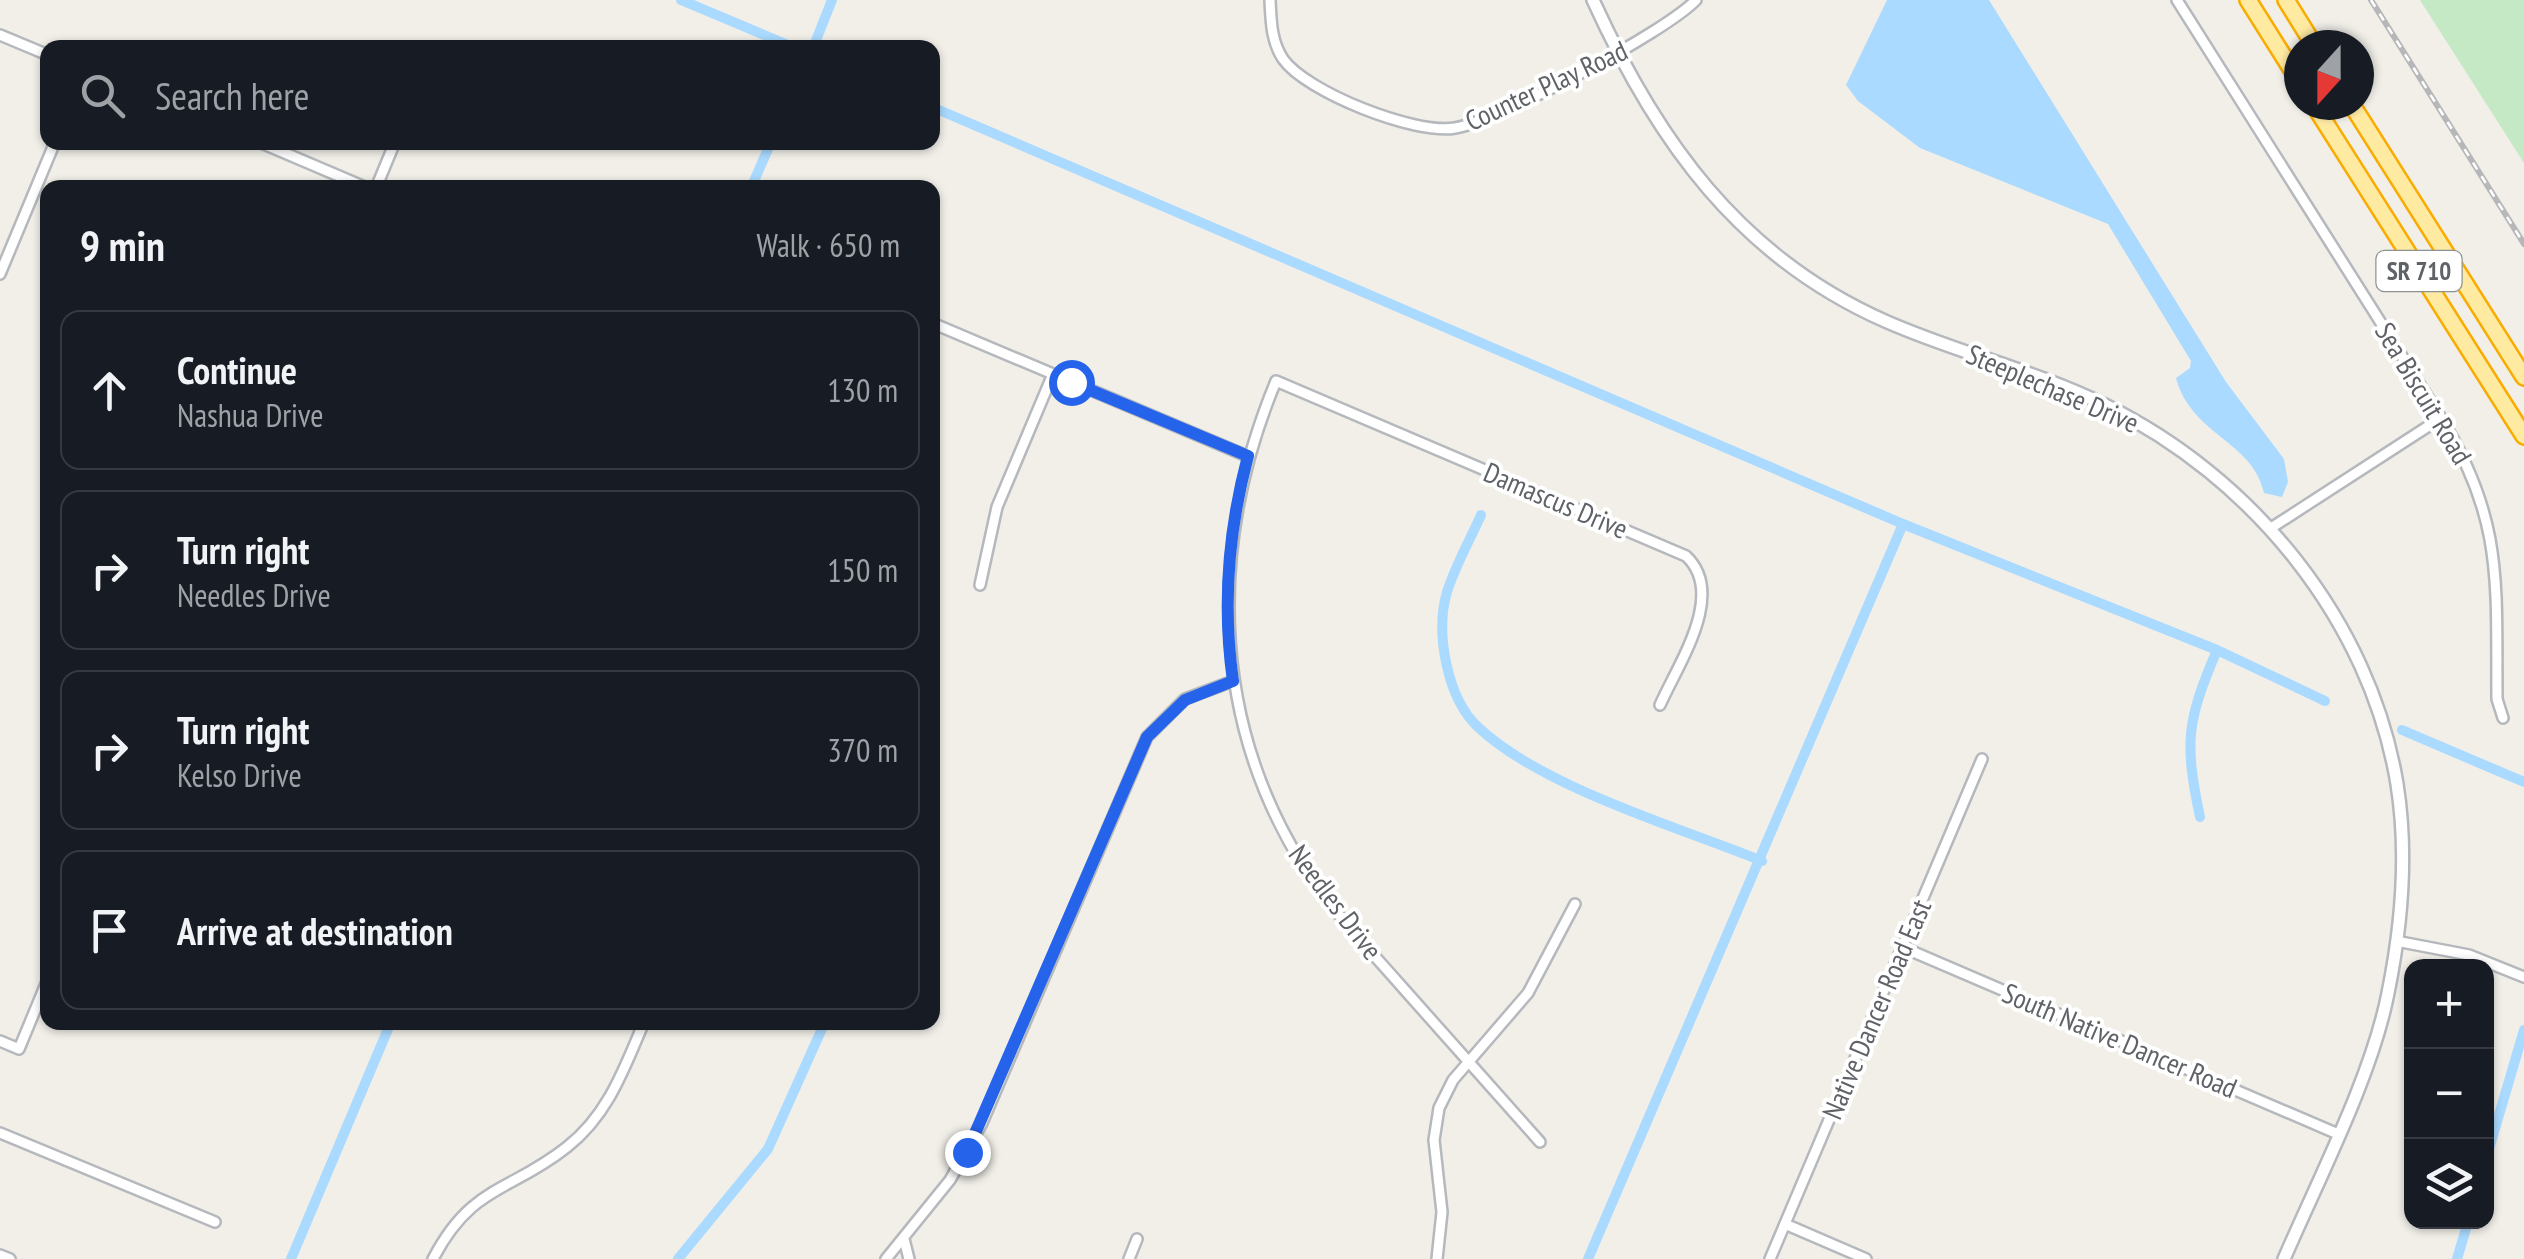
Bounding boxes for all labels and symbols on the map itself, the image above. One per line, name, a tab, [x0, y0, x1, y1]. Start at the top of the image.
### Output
north arrow	[2284, 30, 2374, 120]
street label: Counter Play Road	[1459, 31, 1633, 139]
road number: SR 710	[2376, 251, 2462, 291]
street label: Sea Biscuit Road	[2367, 315, 2481, 471]
street label: Steeplechase Drive	[1961, 335, 2145, 441]
route start	[1049, 360, 1095, 406]
street label: Damascus Drive	[1478, 453, 1634, 547]
street label: Needles Drive	[1281, 837, 1391, 967]
street label: Native Dancer Road East	[1813, 893, 1939, 1125]
street label: South Native Dancer Road	[1997, 974, 2243, 1106]
route end	[945, 1130, 991, 1176]

